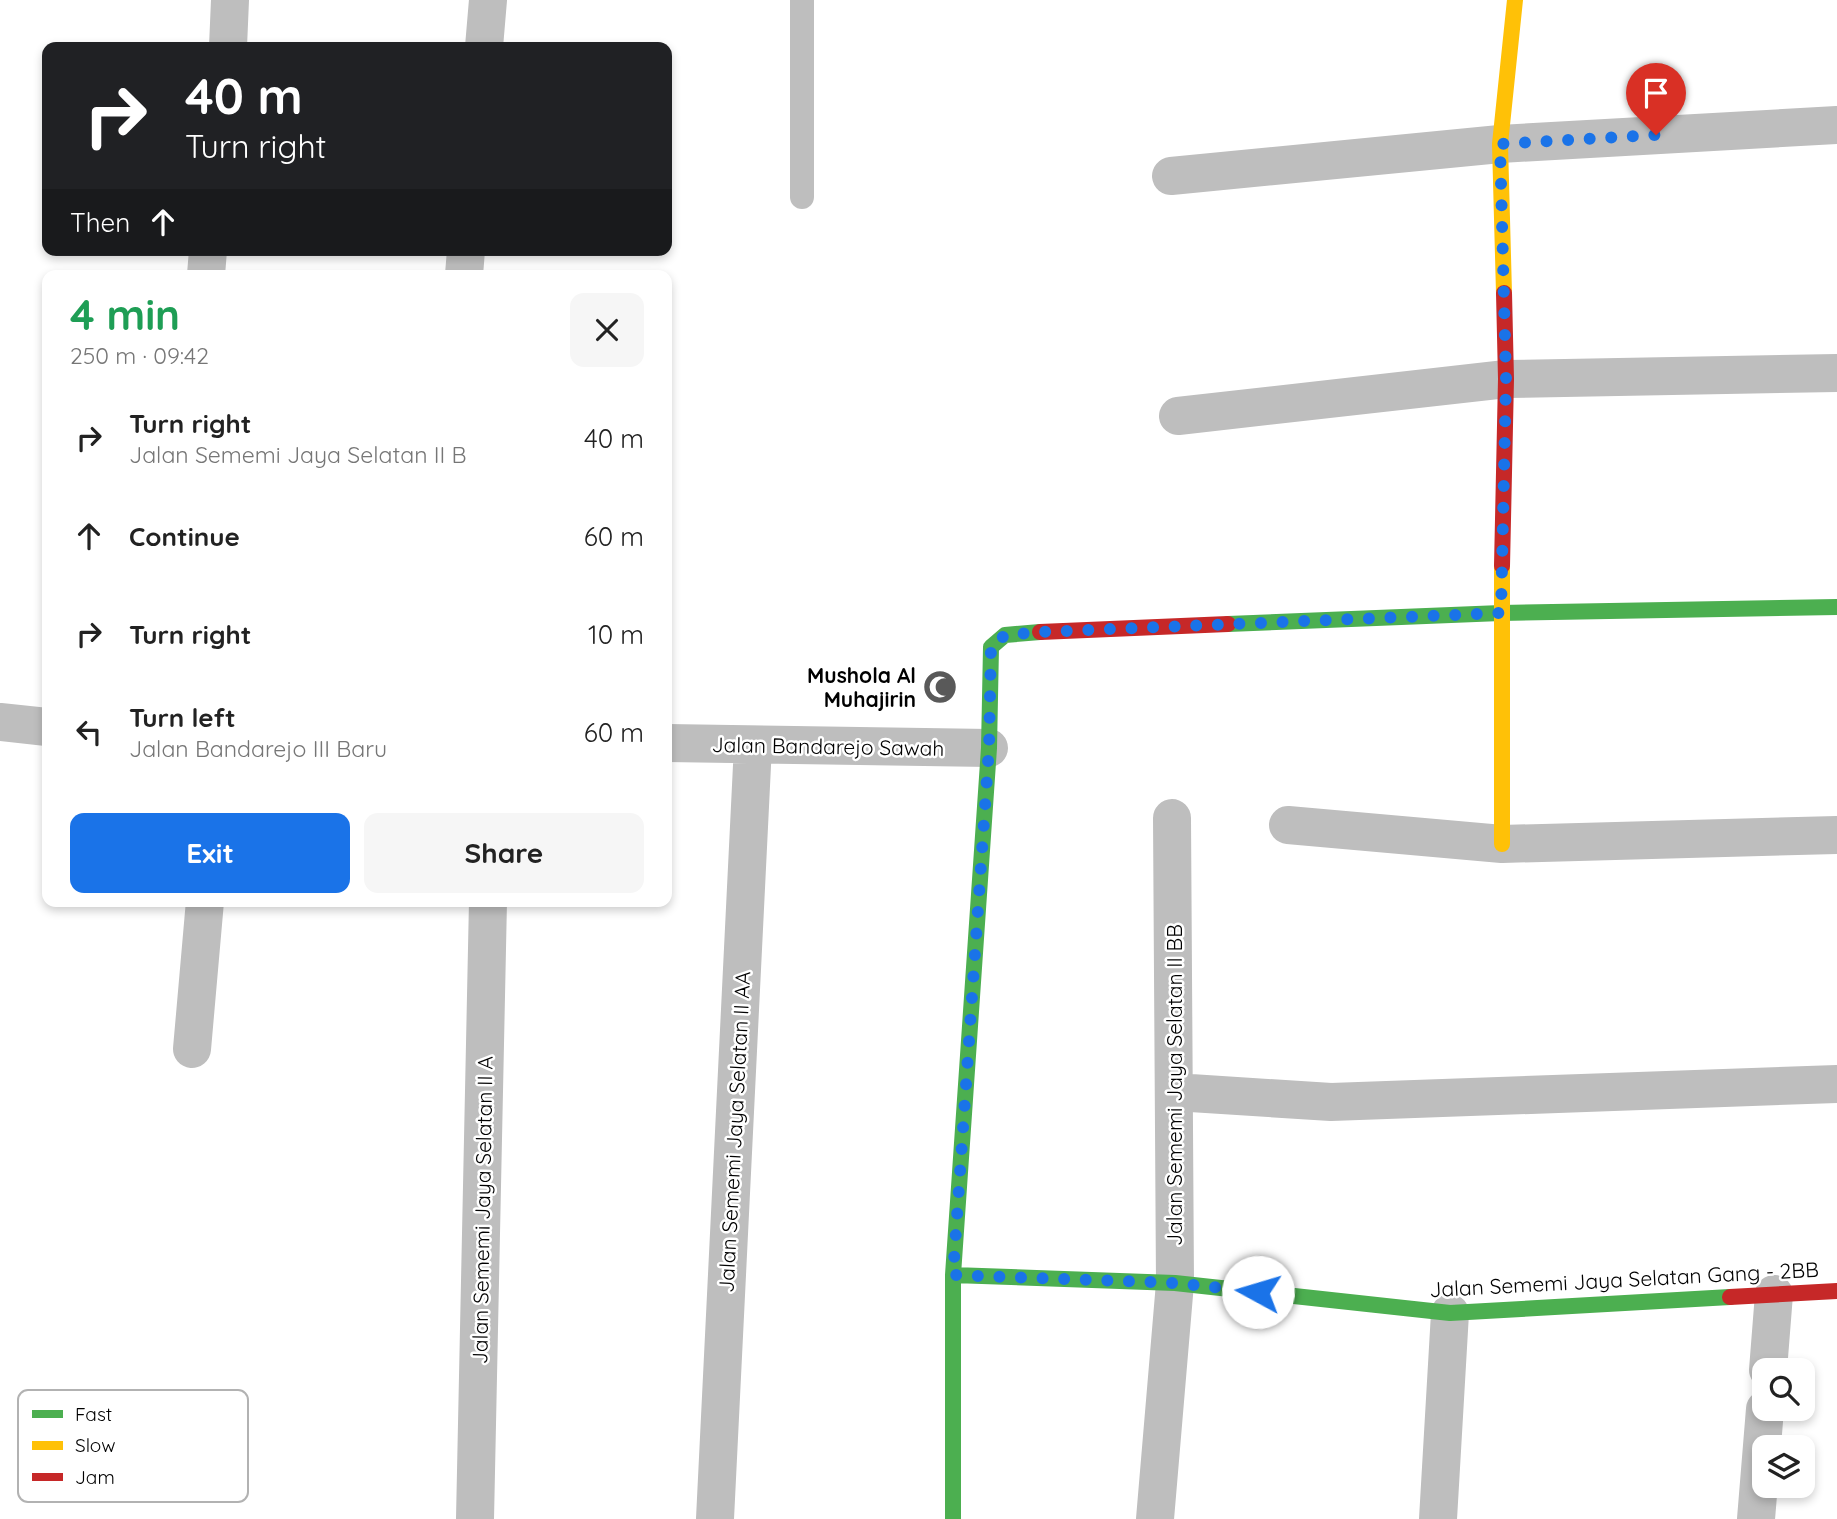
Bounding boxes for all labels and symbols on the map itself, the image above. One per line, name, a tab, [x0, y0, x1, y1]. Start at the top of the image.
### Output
pin	[1626, 63, 1686, 135]
place label: Mushola Al Muhajirin	[807, 662, 916, 712]
mosque icon: Mushola Al Muhajirin	[921, 668, 959, 706]
street label: Jalan Bandarejo Sawah	[711, 731, 945, 761]
street label: Jalan Sememi Jaya Selatan II BB	[1161, 924, 1187, 1246]
street label: Jalan Sememi Jaya Selatan II AA	[713, 971, 755, 1293]
street label: Jalan Sememi Jaya Selatan II A	[466, 1056, 498, 1364]
position arrow	[1221, 1255, 1295, 1329]
street label: Jalan Sememi Jaya Selatan Gang - 2BB	[1429, 1256, 1819, 1302]
legend	[18, 1390, 248, 1502]
text: Fast	[75, 1402, 112, 1426]
text: Slow	[75, 1433, 116, 1457]
text: Jam	[75, 1465, 115, 1489]

